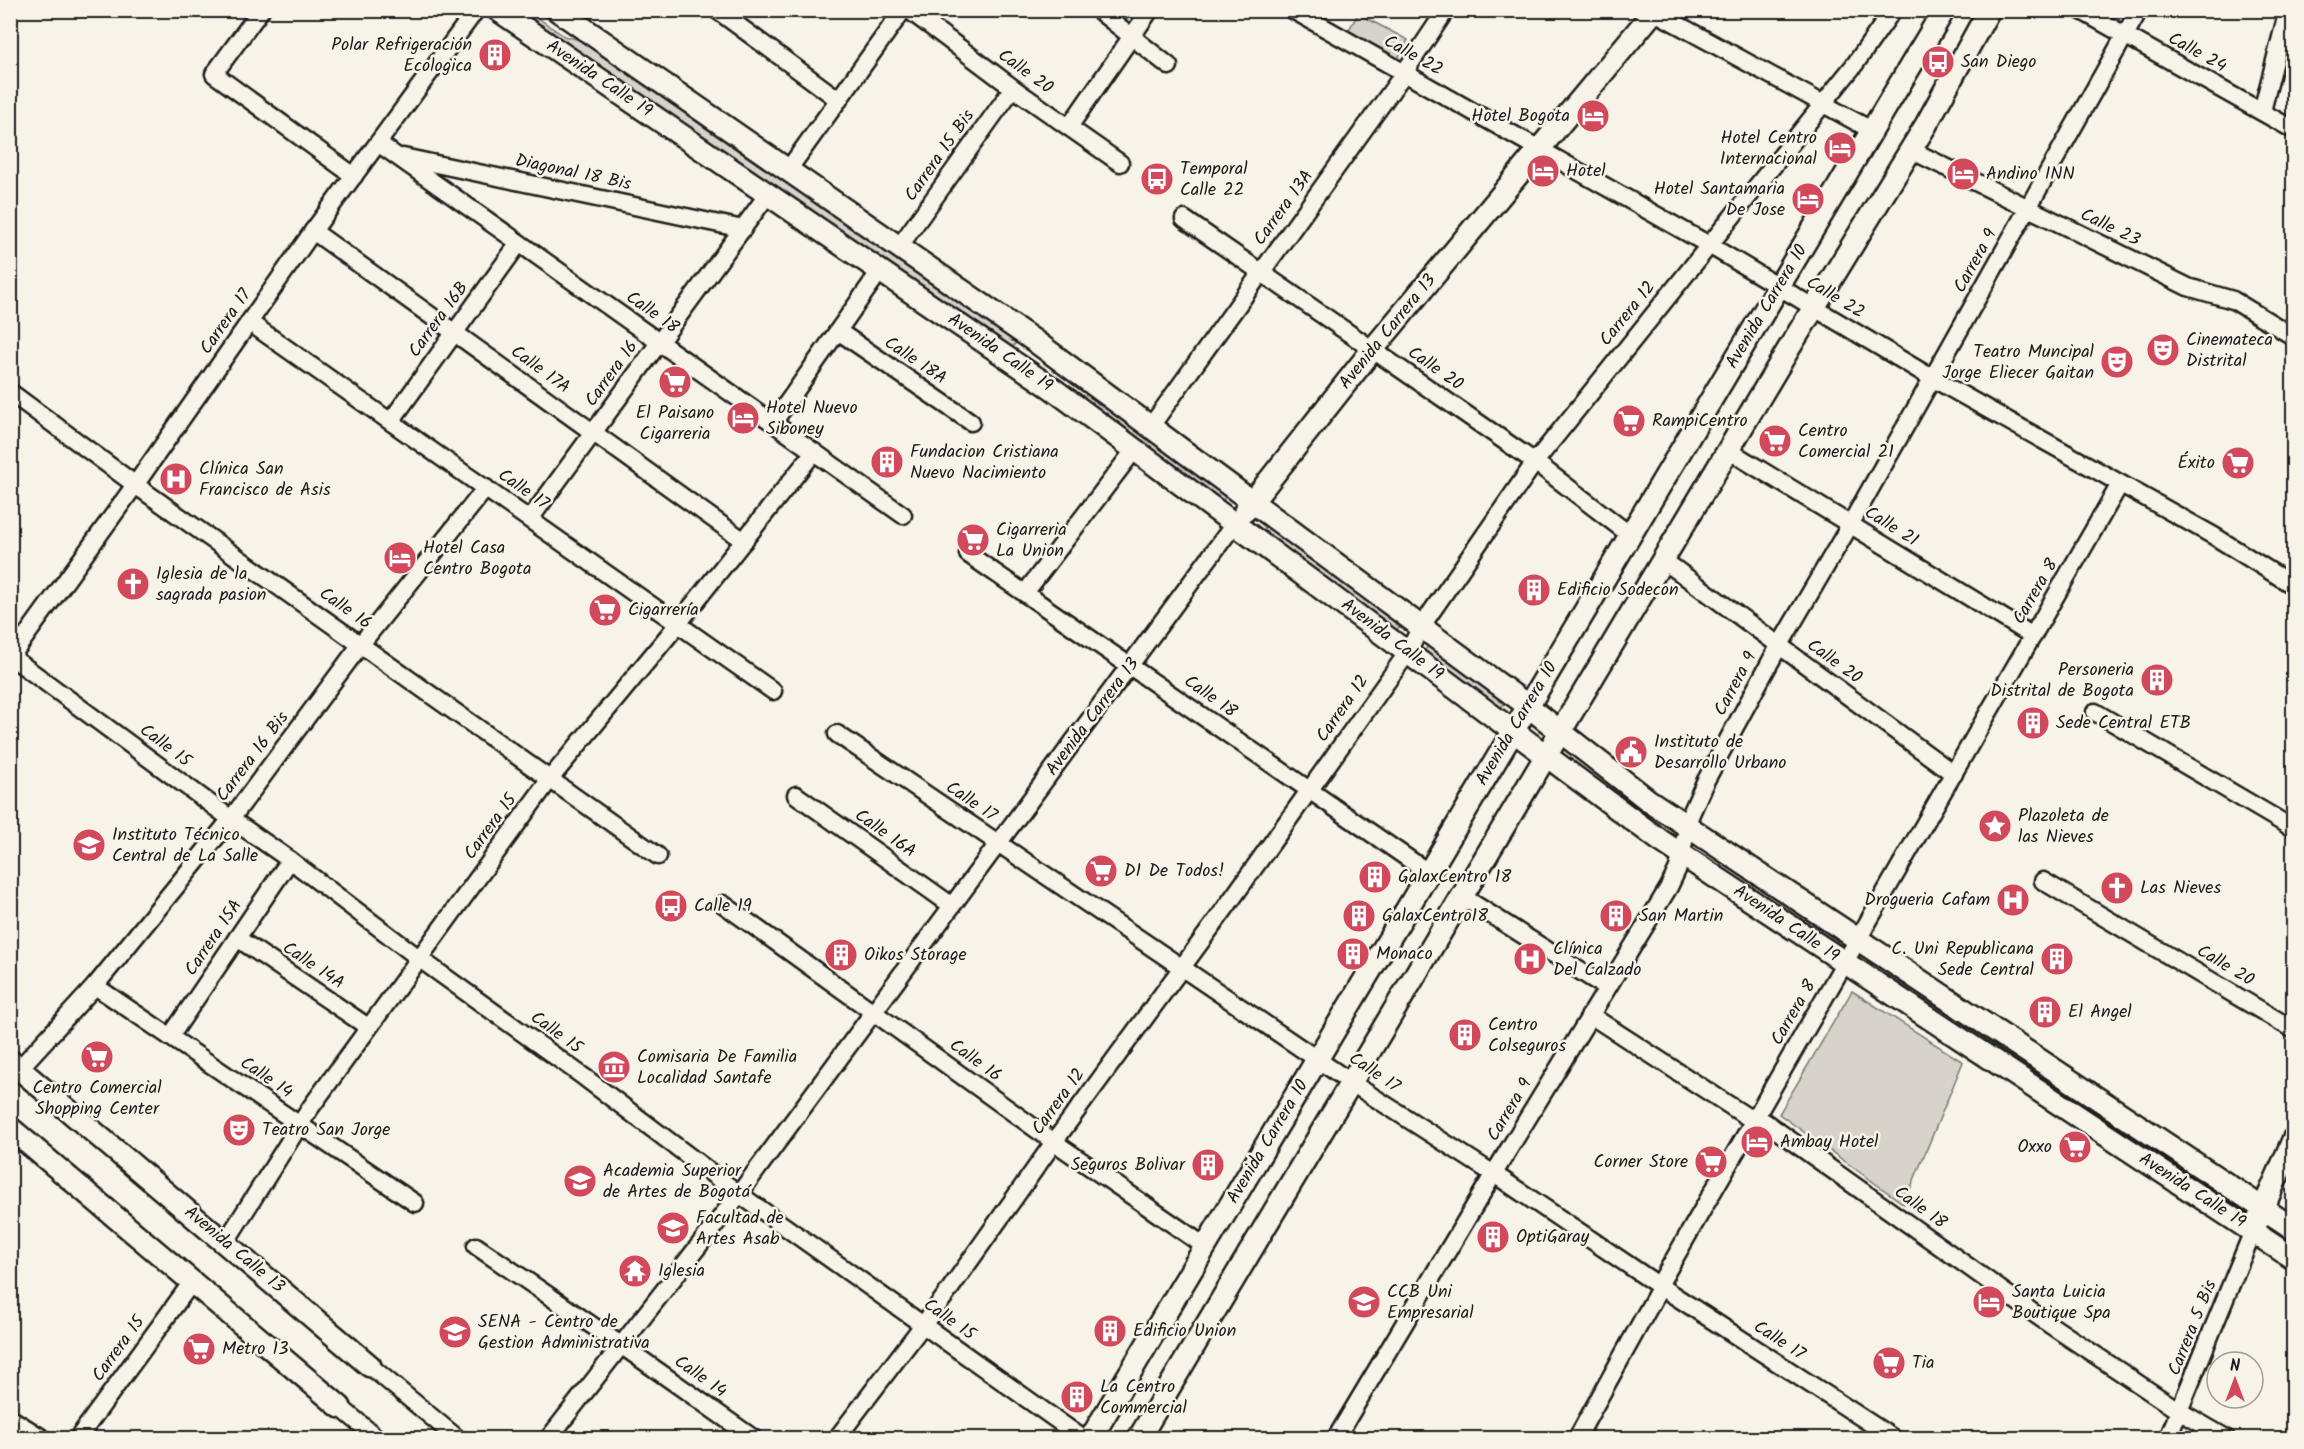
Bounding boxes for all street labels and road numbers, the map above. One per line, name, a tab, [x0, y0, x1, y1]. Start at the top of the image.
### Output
street label: Calle 24	[2162, 25, 2232, 81]
street label: Calle 22	[1378, 28, 1448, 84]
street label: Avenida Calle 19	[540, 33, 658, 126]
street label: Calle 20	[991, 42, 1059, 102]
street label: Carrera 15 Bis	[897, 104, 983, 208]
street label: Diagonal 18 Bis	[512, 147, 634, 200]
street label: Carrera 13A	[1246, 164, 1322, 252]
street label: Calle 23	[2075, 201, 2145, 255]
street label: Carrera 9	[1946, 223, 2006, 298]
street label: Avenida Carrera 10	[1718, 239, 1816, 375]
street label: Avenida Carrera 13	[1332, 268, 1444, 396]
street label: Calle 22	[1800, 269, 1870, 327]
street label: Carrera 12	[1593, 275, 1663, 353]
street label: Carrera 16B	[401, 276, 477, 364]
street label: Carrera 17	[193, 282, 260, 361]
street label: Calle 18	[619, 284, 685, 342]
street label: Avenida Calle 19	[941, 306, 1059, 400]
street label: Calle 18A	[878, 329, 952, 393]
street label: Carrera 16	[578, 335, 646, 413]
street label: Calle 17A	[504, 338, 576, 402]
street label: Calle 20	[1401, 339, 1469, 399]
street label: Calle 17	[491, 462, 555, 519]
street label: Calle 21	[1858, 499, 1924, 555]
street label: Carrera 8	[2006, 554, 2067, 630]
street label: Calle 16	[313, 580, 377, 638]
street label: Avenida Calle 19	[1334, 591, 1450, 689]
street label: Calle 20	[1800, 632, 1868, 692]
street label: Carrera 9	[1707, 646, 1765, 722]
street label: Avenida Carrera 13	[1039, 652, 1147, 782]
street label: Avenida Carrera 10	[1468, 656, 1566, 792]
street label: Calle 18	[1177, 668, 1243, 726]
street label: Carrera 12	[1309, 669, 1377, 749]
street label: Carrera 16 Bis	[209, 705, 297, 809]
street label: Calle 15	[133, 717, 198, 776]
street label: Calle 17	[939, 774, 1003, 830]
street label: Carrera 15	[457, 787, 526, 866]
street label: Calle 16A	[848, 802, 922, 866]
street label: Avenida Calle 19	[1727, 878, 1845, 971]
street label: Carrera 15A	[178, 894, 250, 982]
street label: Calle 14A	[276, 934, 350, 998]
street label: Calle 20	[2191, 937, 2259, 995]
street label: Carrera 8	[1764, 975, 1825, 1051]
street label: Calle 15	[524, 1004, 589, 1063]
street label: Calle 16	[943, 1032, 1007, 1090]
street label: Calle 17	[1342, 1045, 1406, 1101]
street label: Calle 14	[233, 1050, 299, 1107]
street label: Carrera 12	[1025, 1062, 1093, 1142]
street label: Carrera 9	[1480, 1073, 1540, 1147]
street label: Avenida Carrera 10	[1219, 1074, 1317, 1210]
street label: Avenida Calle 19	[2133, 1145, 2252, 1237]
street label: Calle 18	[1887, 1179, 1953, 1237]
street label: Avenida Calle 13	[177, 1199, 291, 1301]
street label: Carrera 5 Bis	[2161, 1275, 2226, 1380]
street label: Calle 15	[917, 1291, 982, 1349]
street label: Carrera 15	[85, 1309, 154, 1388]
street label: Calle 17	[1747, 1313, 1812, 1369]
street label: Calle 14	[668, 1348, 733, 1406]

